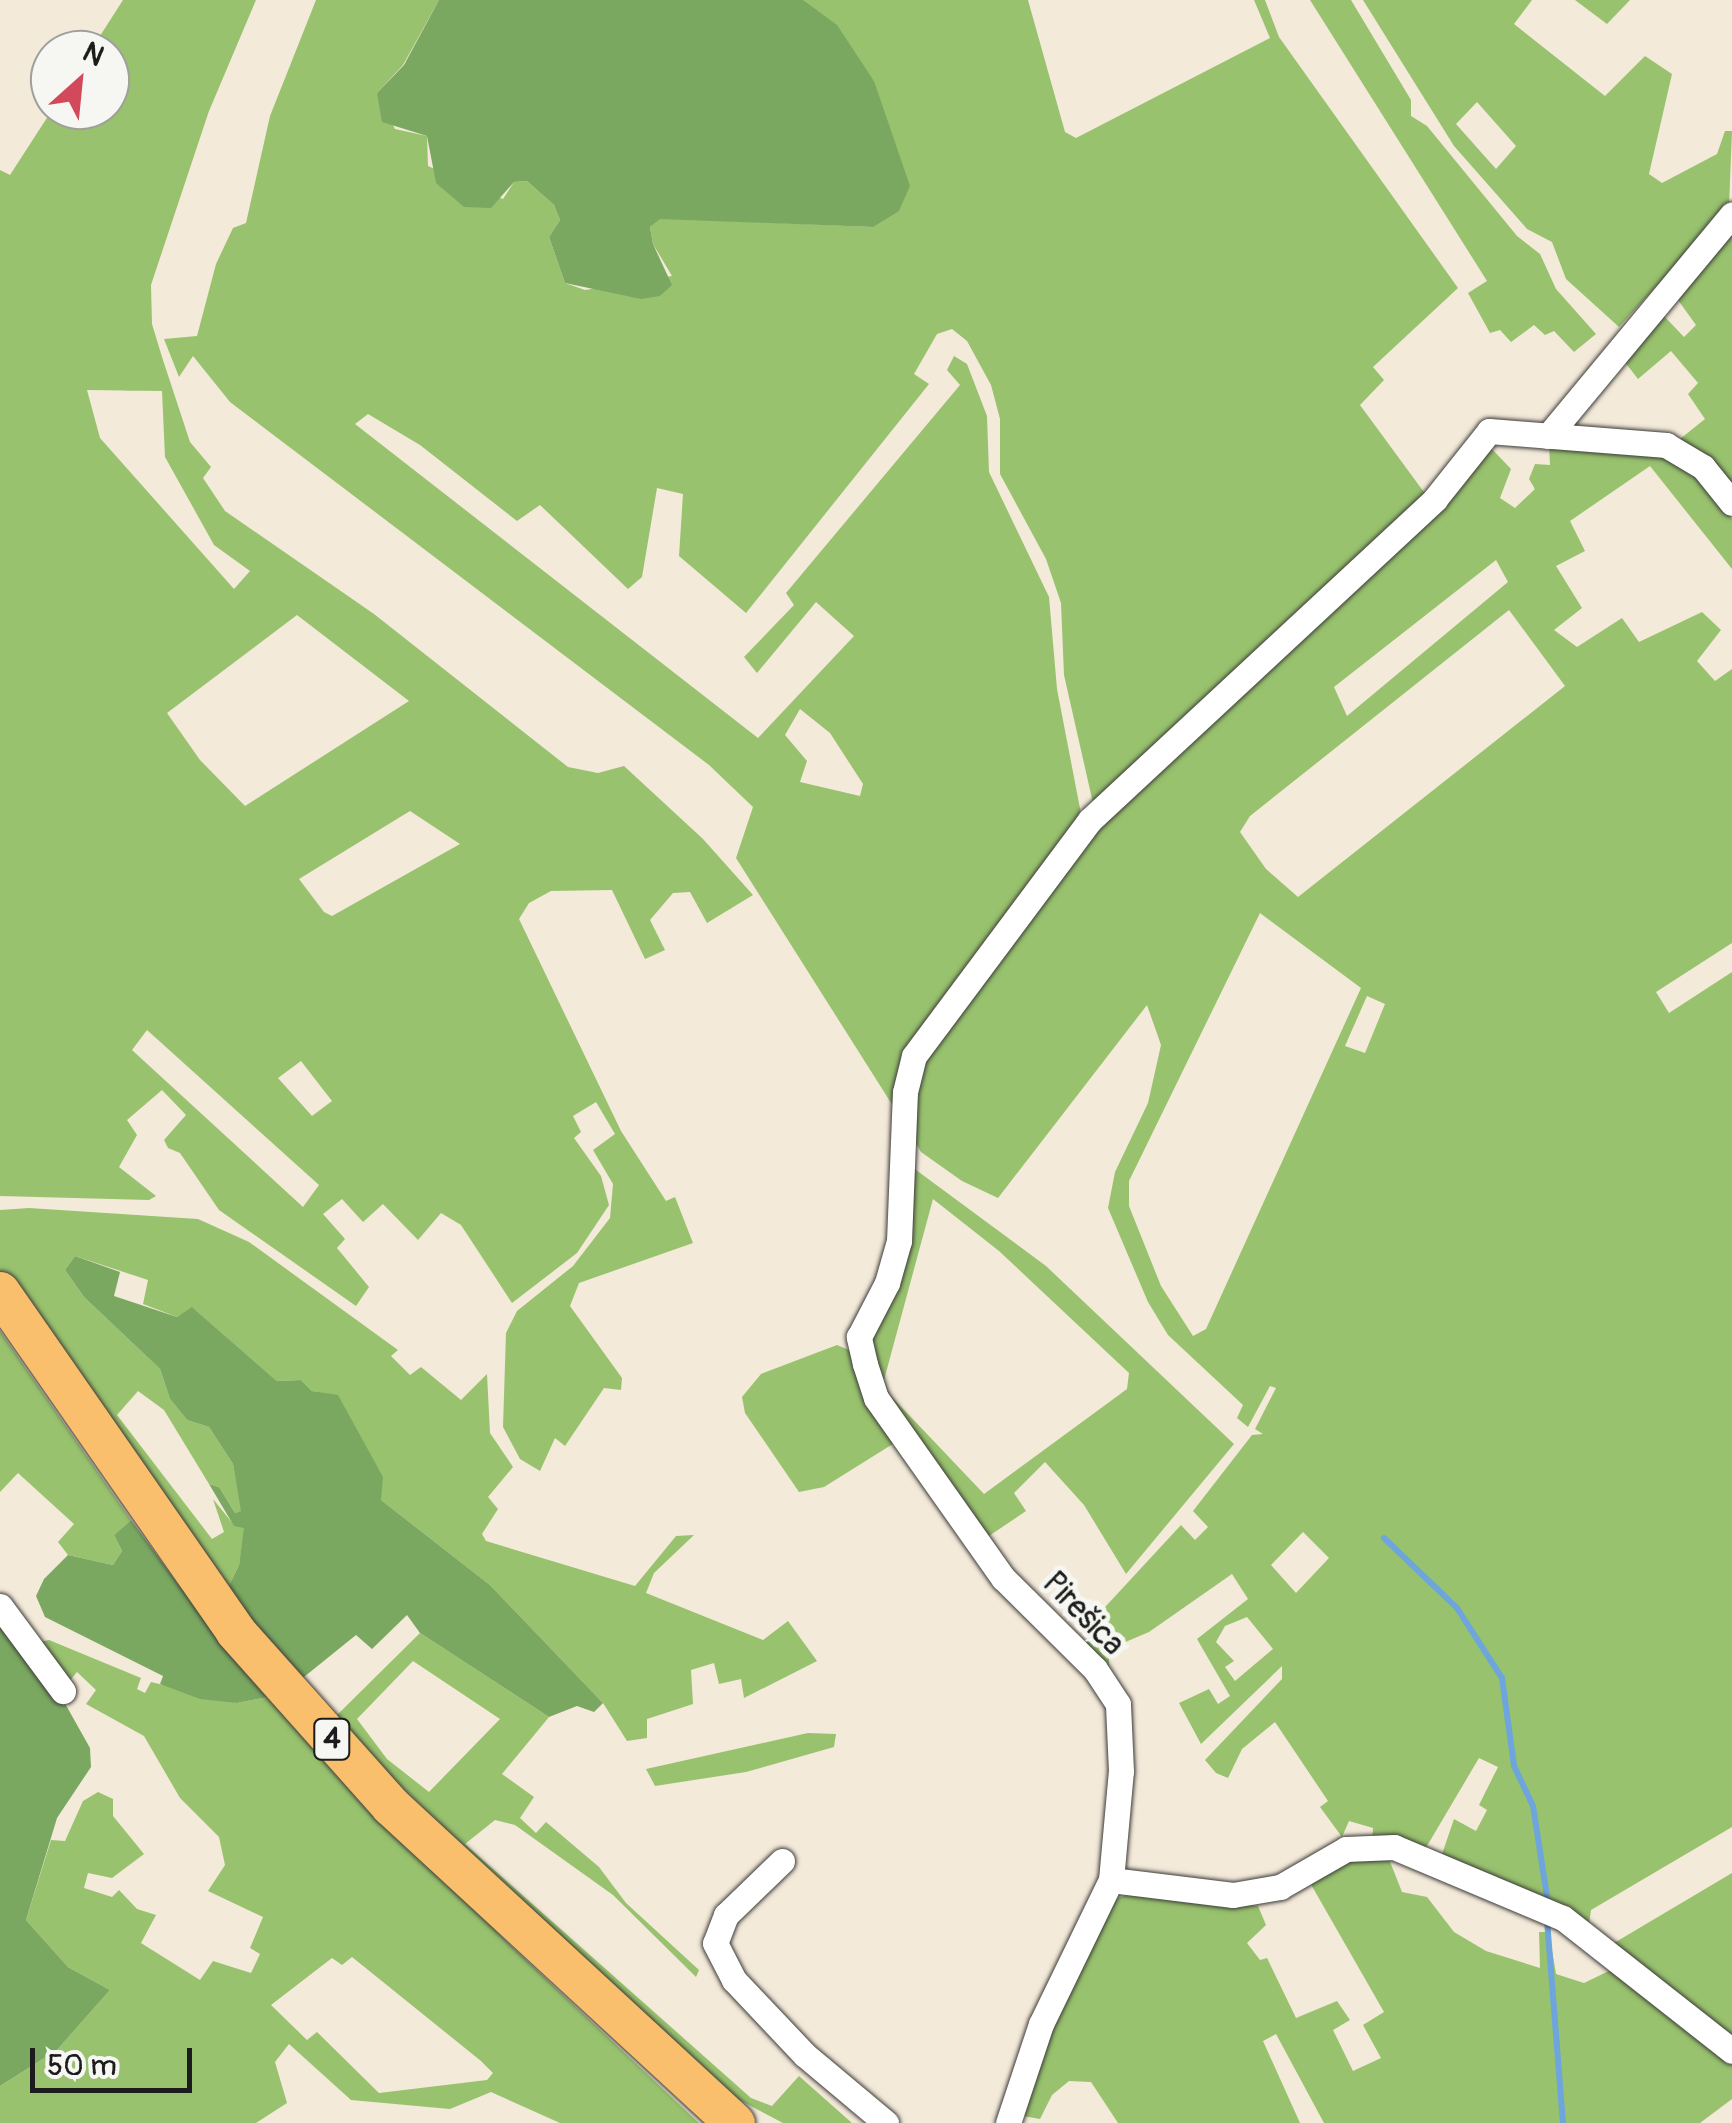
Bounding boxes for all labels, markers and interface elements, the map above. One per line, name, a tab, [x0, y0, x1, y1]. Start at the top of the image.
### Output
north arrow	[30, 30, 130, 130]
text: N	[77, 35, 109, 74]
street label: Pirešica	[1034, 1564, 1132, 1664]
road number: 4	[312, 1714, 352, 1764]
scale bar	[35, 2028, 198, 2090]
text: 50 m	[47, 2047, 117, 2084]

